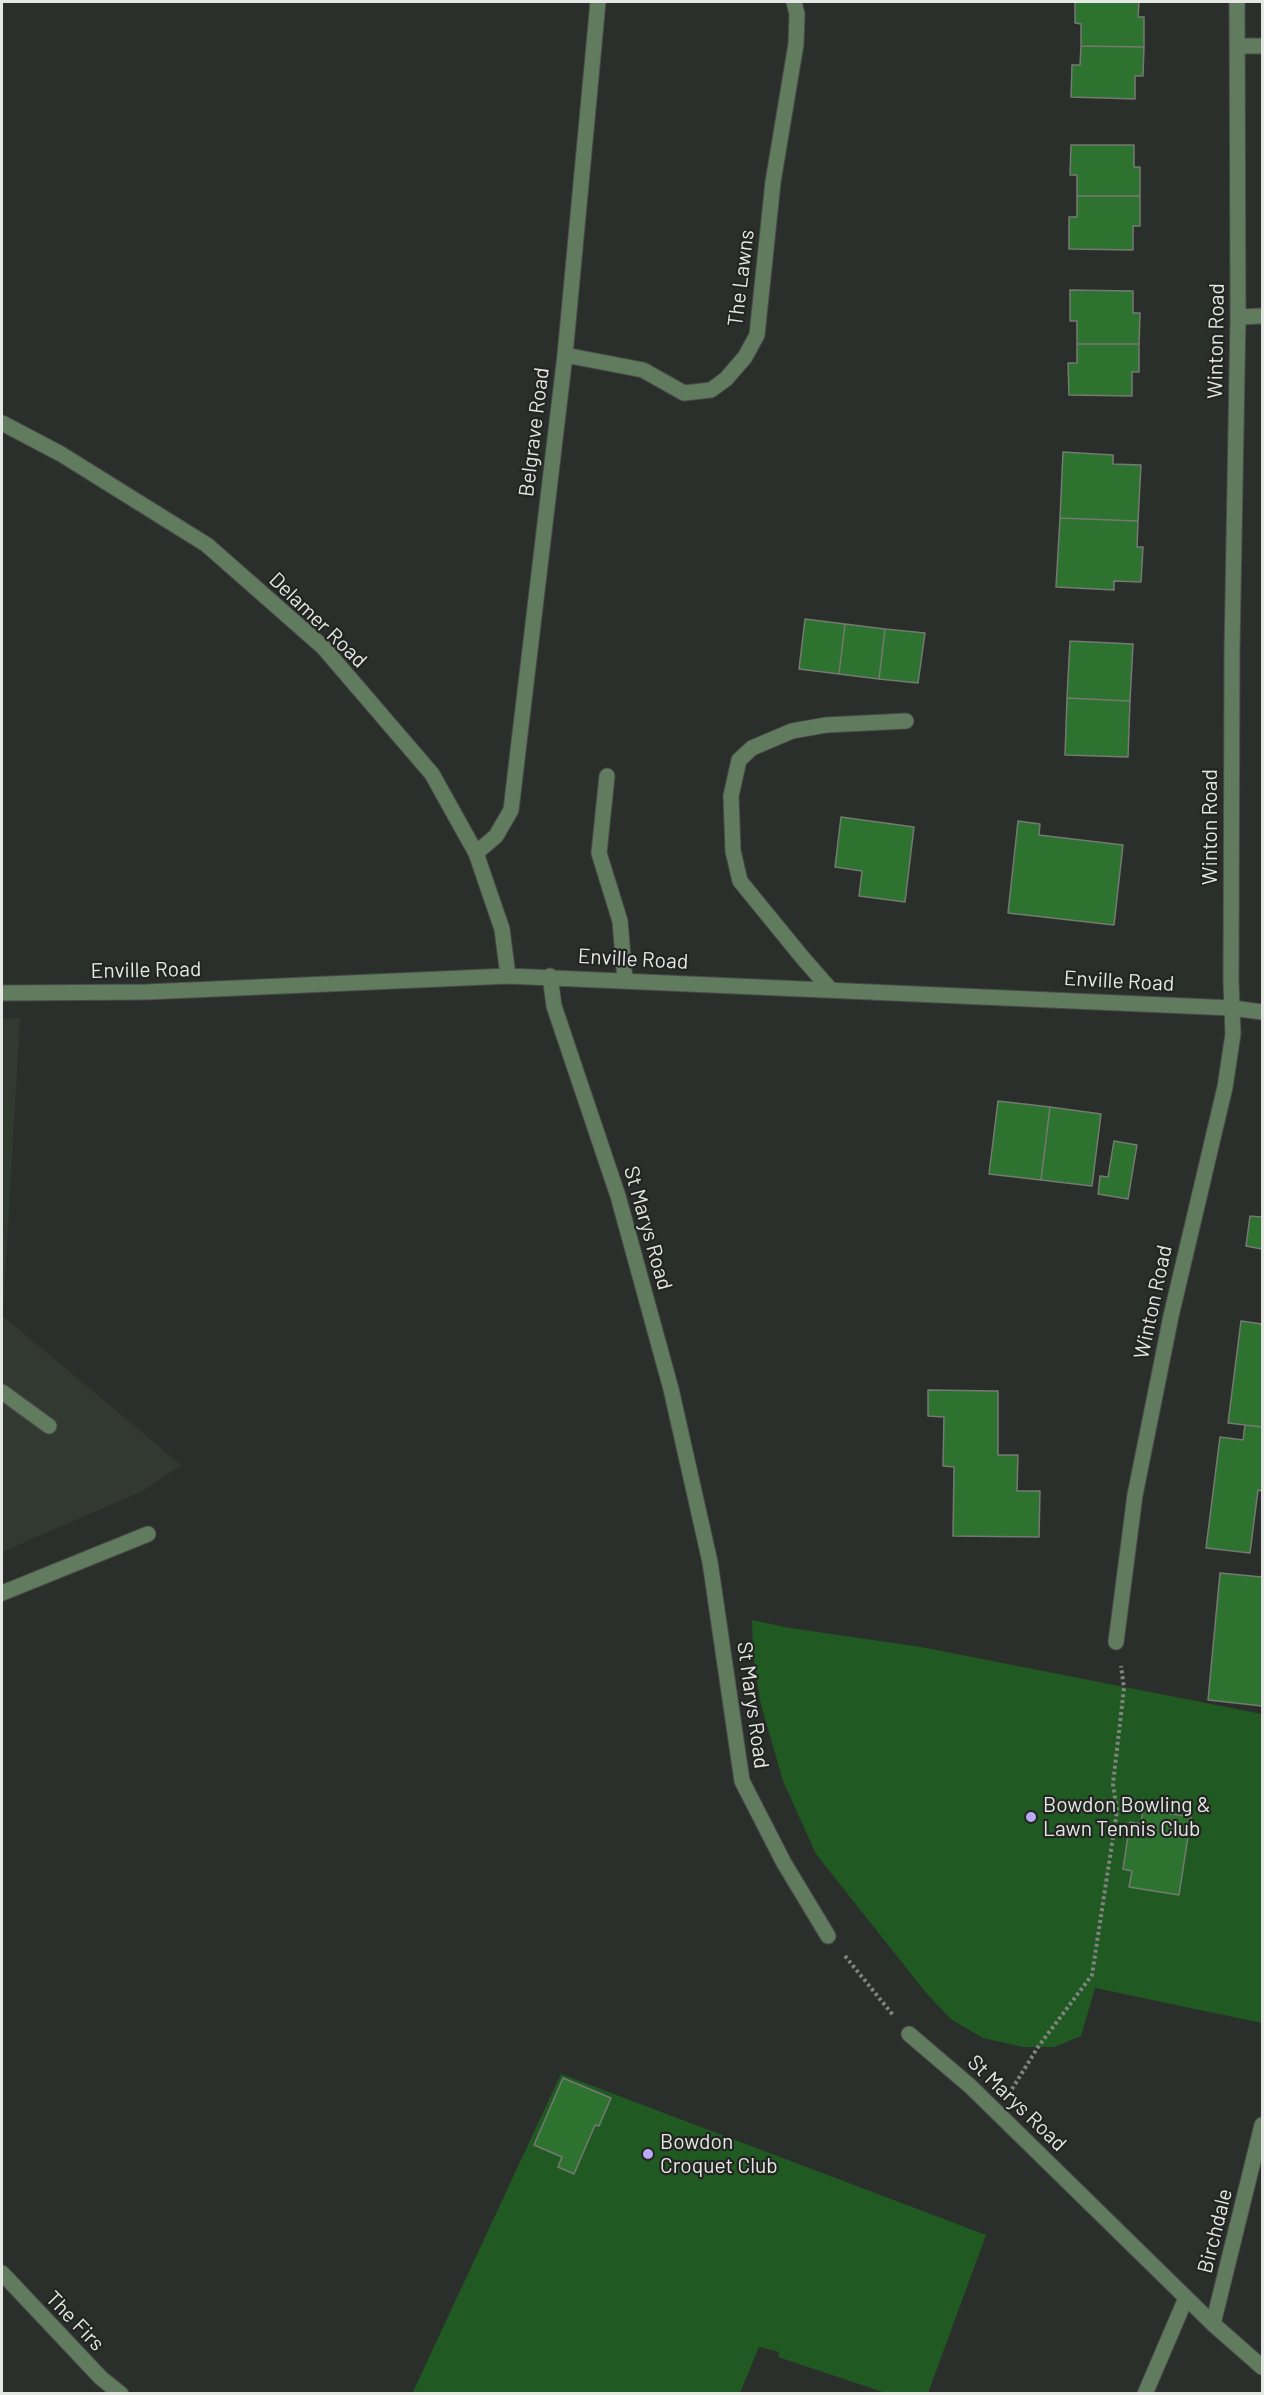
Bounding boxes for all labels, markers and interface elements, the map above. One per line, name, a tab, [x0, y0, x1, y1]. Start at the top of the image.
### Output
street label: The Lawns	[723, 228, 759, 328]
street label: Winton Road	[1202, 283, 1230, 399]
street label: Belgrave Road	[514, 366, 554, 498]
street label: Delamer Road	[264, 567, 372, 673]
street label: Winton Road	[1197, 769, 1223, 885]
street label: Enville Road	[577, 944, 689, 974]
street label: Enville Road	[90, 956, 202, 984]
street label: Enville Road	[1063, 966, 1175, 996]
street label: St Marys Road	[618, 1163, 678, 1293]
street label: Winton Road	[1129, 1243, 1177, 1361]
street label: St Marys Road	[732, 1640, 774, 1770]
place label: Bowdon Bowling & Lawn Tennis Club	[1043, 1792, 1211, 1842]
marker: Bowdon Bowling & Lawn Tennis Club	[1024, 1810, 1038, 1824]
street label: St Marys Road	[962, 2050, 1072, 2156]
place label: Bowdon Croquet Club	[660, 2129, 778, 2179]
marker: Bowdon Croquet Club	[641, 2147, 655, 2161]
street label: Birchdale	[1192, 2186, 1238, 2276]
street label: The Firs	[40, 2286, 110, 2356]

